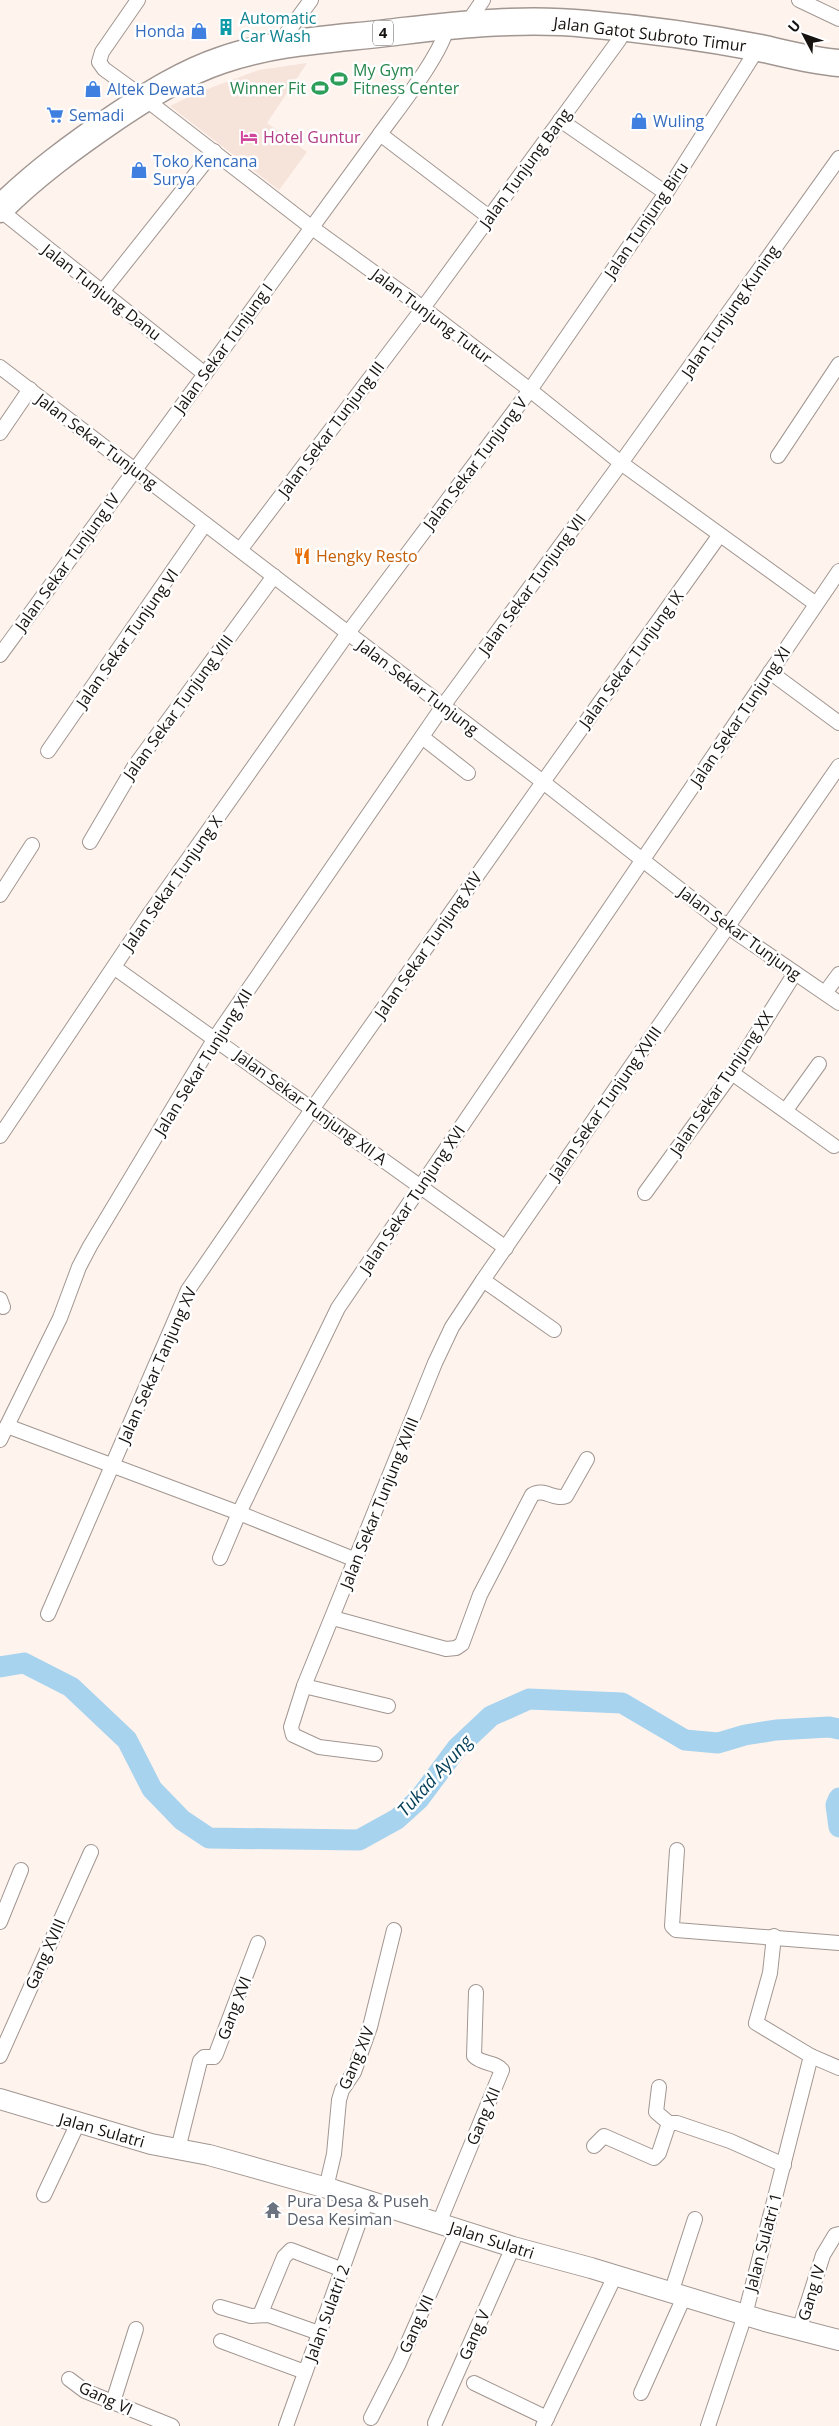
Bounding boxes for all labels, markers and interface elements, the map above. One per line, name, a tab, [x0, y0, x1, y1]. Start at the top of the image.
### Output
place label: Automatic Car Wash	[240, 7, 317, 47]
north arrow	[779, 10, 829, 60]
street label: Jalan Gatot Subroto Timur	[550, 11, 748, 57]
text: U	[783, 16, 804, 36]
building icon: Automatic Car Wash	[216, 17, 236, 37]
place label: Honda	[135, 20, 185, 42]
road number: 4	[373, 20, 393, 46]
shop icon: Honda	[189, 21, 209, 41]
place label: My Gym Fitness Center	[353, 59, 460, 99]
sports icon: My Gym Fitness Center	[329, 69, 349, 89]
place label: Winner Fit	[230, 77, 306, 99]
place label: Altek Dewata	[107, 78, 205, 100]
sports icon: Winner Fit	[310, 78, 330, 98]
shop icon: Altek Dewata	[83, 79, 103, 99]
place label: Semadi	[69, 104, 124, 126]
street label: Jalan Tunjung Bang	[473, 104, 576, 234]
supermarket icon: Semadi	[45, 105, 65, 125]
place label: Wuling	[653, 110, 704, 132]
shop icon: Wuling	[629, 111, 649, 131]
place label: Hotel Guntur	[263, 126, 361, 148]
hotel icon: Hotel Guntur	[239, 127, 259, 147]
place label: Toko Kencana Surya	[153, 150, 257, 190]
street label: Jalan Tunjung Biru	[598, 158, 693, 284]
shop icon: Toko Kencana Surya	[129, 160, 149, 180]
street label: Jalan Tunjung Danu	[36, 237, 166, 345]
street label: Jalan Tunjung Kuning	[675, 240, 784, 383]
street label: Jalan Tunjung Tutur	[366, 262, 497, 369]
street label: Jalan Sekar Tunjung I	[167, 279, 278, 419]
street label: Jalan Sekar Tunjung III	[272, 357, 389, 503]
street label: Jalan Sekar Tunjung	[30, 387, 162, 494]
street label: Jalan Sekar Tunjung V	[417, 392, 532, 535]
street label: Jalan Sekar Tunjung IV	[8, 489, 125, 637]
street label: Jalan Sekar Tunjung VII	[472, 509, 591, 661]
place label: Hengky Resto	[316, 545, 418, 567]
restaurant icon: Hengky Resto	[292, 546, 312, 566]
street label: Jalan Sekar Tunjung VI	[70, 564, 183, 713]
street label: Jalan Sekar Tunjung IX	[573, 585, 689, 734]
street label: Jalan Sekar Tunjung VIII	[117, 630, 238, 785]
street label: Jalan Sekar Tunjung	[351, 633, 483, 740]
street label: Jalan Sekar Tunjung XI	[684, 642, 795, 792]
street label: Jalan Sekar Tunjung X	[116, 811, 227, 956]
street label: Jalan Sekar Tunjung XIV	[368, 867, 487, 1024]
street label: Jalan Sekar Tunjung	[673, 880, 806, 985]
street label: Jalan Sekar Tunjung XII	[148, 985, 257, 1141]
street label: Jalan Sekar Tunjung XX	[663, 1006, 778, 1161]
street label: Jalan Sekar Tunjung XVIII	[542, 1022, 666, 1186]
street label: Jalan Sekar Tunjung XII A	[229, 1043, 392, 1170]
street label: Jalan Sekar Tunjung XVI	[353, 1121, 470, 1279]
street label: Jalan Sekar Tanjung XV	[112, 1283, 202, 1448]
street label: Jalan Sekar Tunjung XVIII	[334, 1414, 423, 1594]
water label: Tukad Ayung	[391, 1729, 478, 1821]
street label: Gang XVIII	[20, 1915, 70, 1993]
street label: Gang XVI	[212, 1973, 256, 2043]
street label: Gang XIV	[333, 2023, 379, 2093]
street label: Gang XII	[461, 2083, 505, 2149]
street label: Jalan Sulatri	[55, 2107, 147, 2153]
place label: Pura Desa & Puseh Desa Kesiman	[287, 2190, 429, 2230]
street label: Jalan Sulatri 1	[739, 2190, 787, 2296]
temple icon: Pura Desa & Puseh Desa Kesiman	[263, 2200, 283, 2220]
street label: Jalan Sulatri	[445, 2215, 537, 2264]
street label: Jalan Sulatri 2	[299, 2262, 355, 2366]
street label: Gang IV	[792, 2262, 830, 2324]
street label: Gang VII	[393, 2291, 439, 2357]
street label: Gang V	[453, 2306, 495, 2364]
street label: Gang VI	[75, 2376, 137, 2420]

